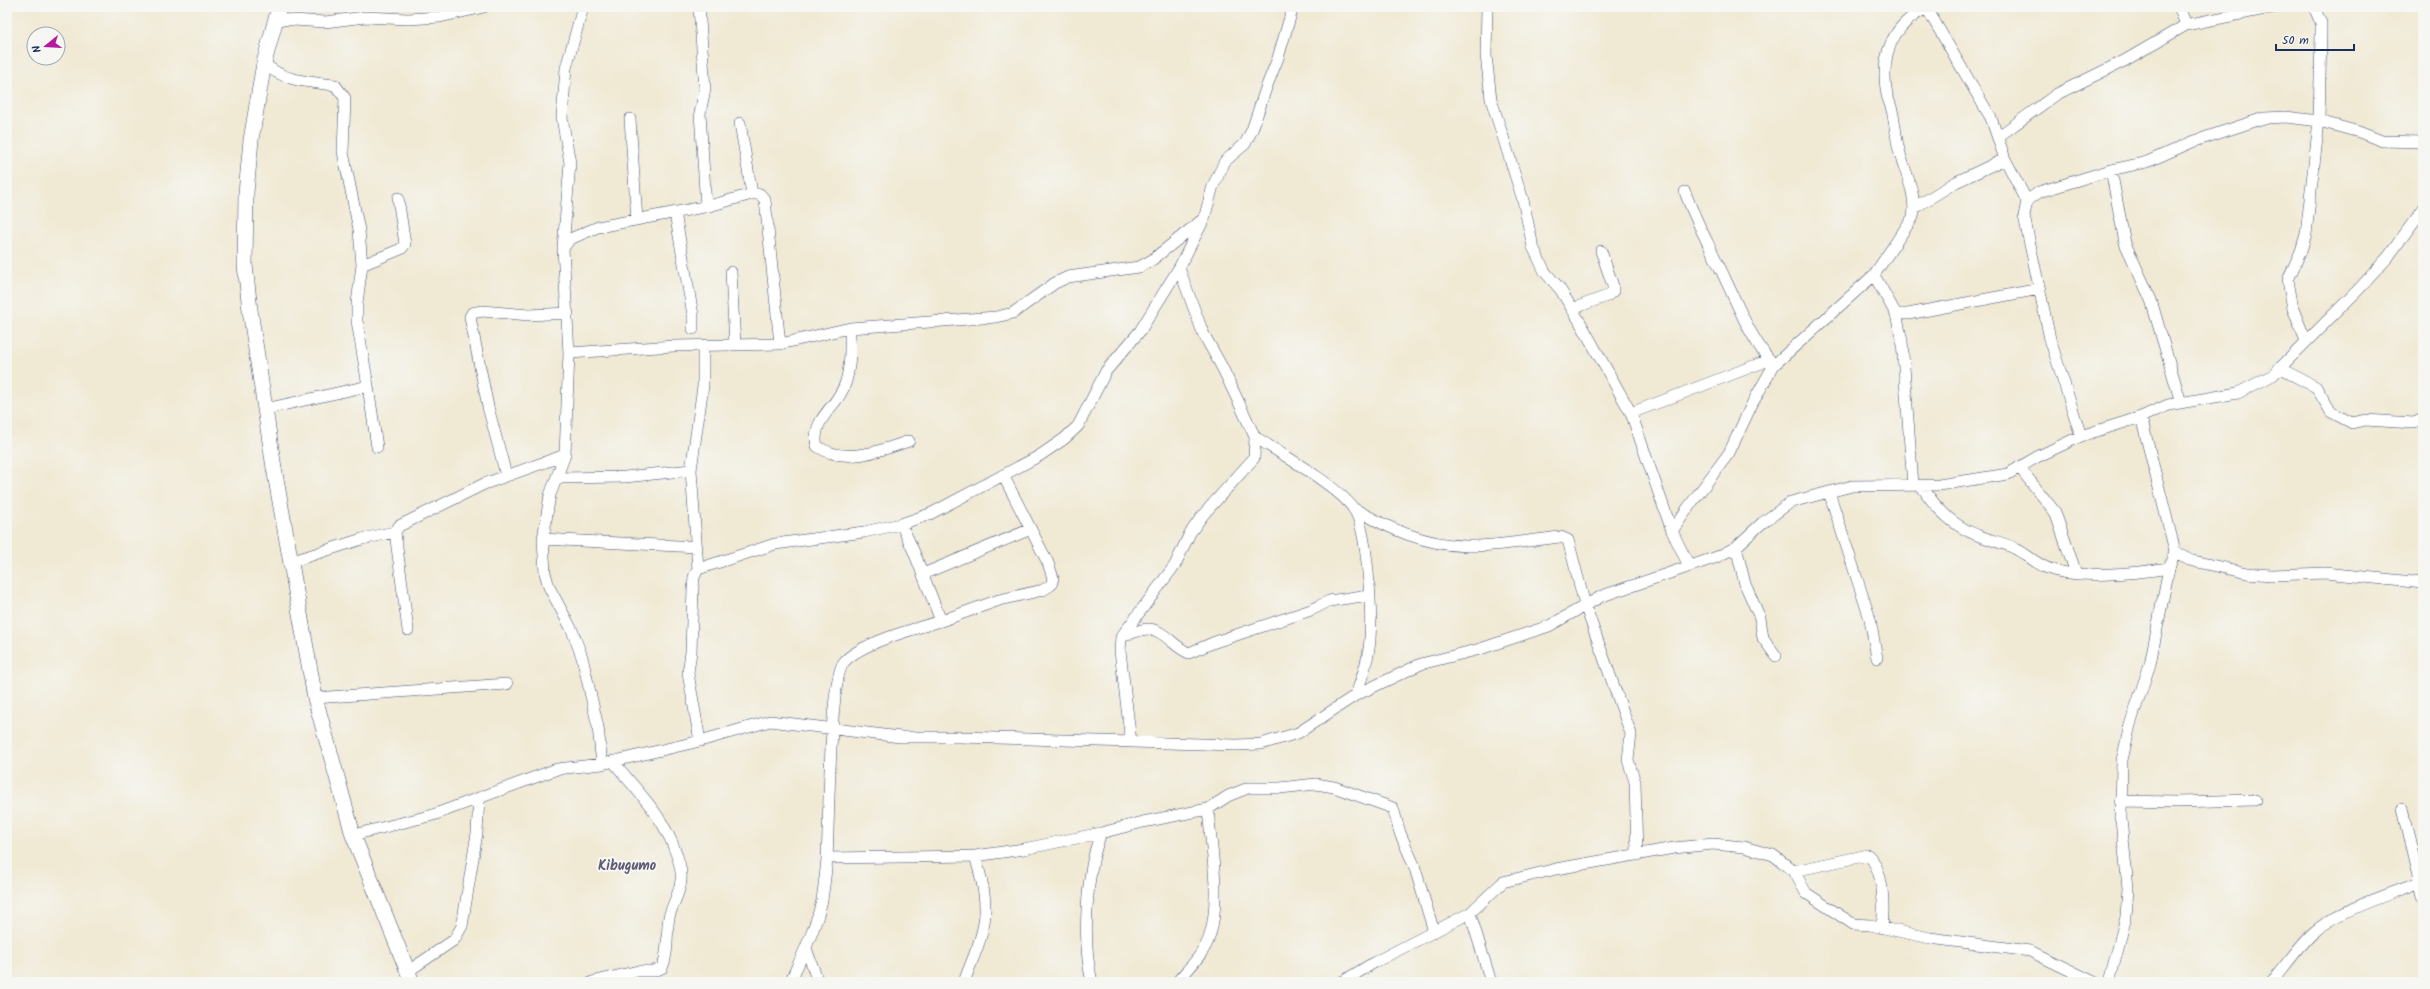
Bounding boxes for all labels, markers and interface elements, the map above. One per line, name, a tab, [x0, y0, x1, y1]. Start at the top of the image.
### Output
north arrow	[26, 26, 66, 66]
scale bar	[2276, 26, 2354, 52]
text: 50 m	[2282, 31, 2309, 50]
text: N	[28, 43, 47, 55]
district label: Kibugumo	[598, 855, 657, 877]

